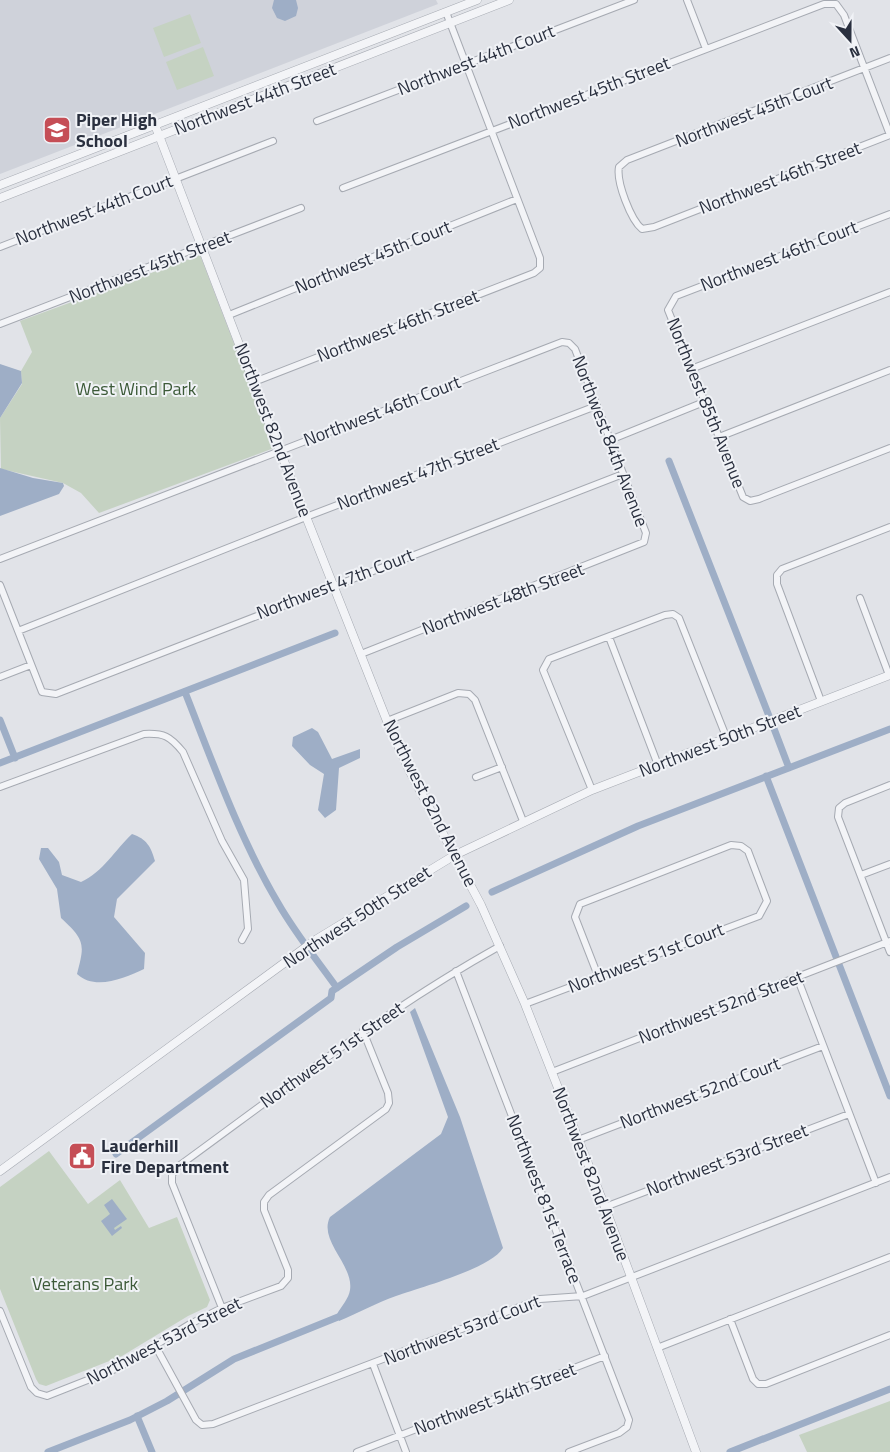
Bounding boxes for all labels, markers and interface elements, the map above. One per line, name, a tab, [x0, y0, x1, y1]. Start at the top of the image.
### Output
north arrow	[825, 15, 875, 65]
street label: Northwest 44th Court	[393, 17, 559, 102]
text: N	[847, 41, 863, 64]
street label: Northwest 45th Street	[504, 49, 674, 136]
street label: Northwest 44th Street	[170, 55, 340, 142]
street label: Northwest 45th Court	[671, 69, 837, 154]
place label: Piper High School	[76, 106, 157, 154]
school or university icon: Piper High School	[42, 115, 72, 145]
street label: Northwest 46th Street	[695, 134, 865, 221]
street label: Northwest 44th Court	[11, 167, 177, 252]
street label: Northwest 45th Court	[291, 213, 456, 300]
street label: Northwest 46th Court	[696, 213, 862, 298]
street label: Northwest 45th Street	[65, 223, 235, 310]
street label: Northwest 46th Street	[313, 282, 483, 369]
street label: Northwest 85th Avenue	[660, 314, 753, 492]
street label: Northwest 82nd Avenue	[228, 339, 319, 521]
street label: Northwest 84th Avenue	[565, 351, 656, 530]
street label: Northwest 46th Court	[299, 368, 465, 453]
park label: West Wind Park	[76, 375, 197, 402]
street label: Northwest 47th Street	[333, 430, 503, 517]
street label: Northwest 47th Court	[252, 541, 418, 626]
street label: Northwest 48th Street	[418, 555, 588, 642]
street label: Northwest 50th Street	[635, 697, 805, 784]
street label: Northwest 82nd Avenue	[376, 714, 484, 891]
street label: Northwest 50th Street	[277, 858, 437, 975]
street label: Northwest 51st Court	[564, 915, 728, 1000]
street label: Northwest 52nd Street	[634, 962, 808, 1050]
street label: Northwest 51st Street	[254, 994, 410, 1114]
street label: Northwest 52nd Court	[616, 1049, 784, 1136]
street label: Northwest 82nd Avenue	[546, 1083, 637, 1265]
street label: Northwest 81st Terrace	[500, 1110, 589, 1287]
street label: Northwest 53rd Street	[642, 1116, 812, 1203]
place label: Lauderhill Fire Department	[101, 1132, 229, 1180]
public building icon: Lauderhill Fire Department	[67, 1141, 97, 1171]
park label: Veterans Park	[32, 1270, 138, 1297]
street label: Northwest 53rd Court	[380, 1287, 545, 1372]
street label: Northwest 53rd Street	[81, 1289, 247, 1391]
street label: Northwest 54th Street	[410, 1355, 580, 1442]

